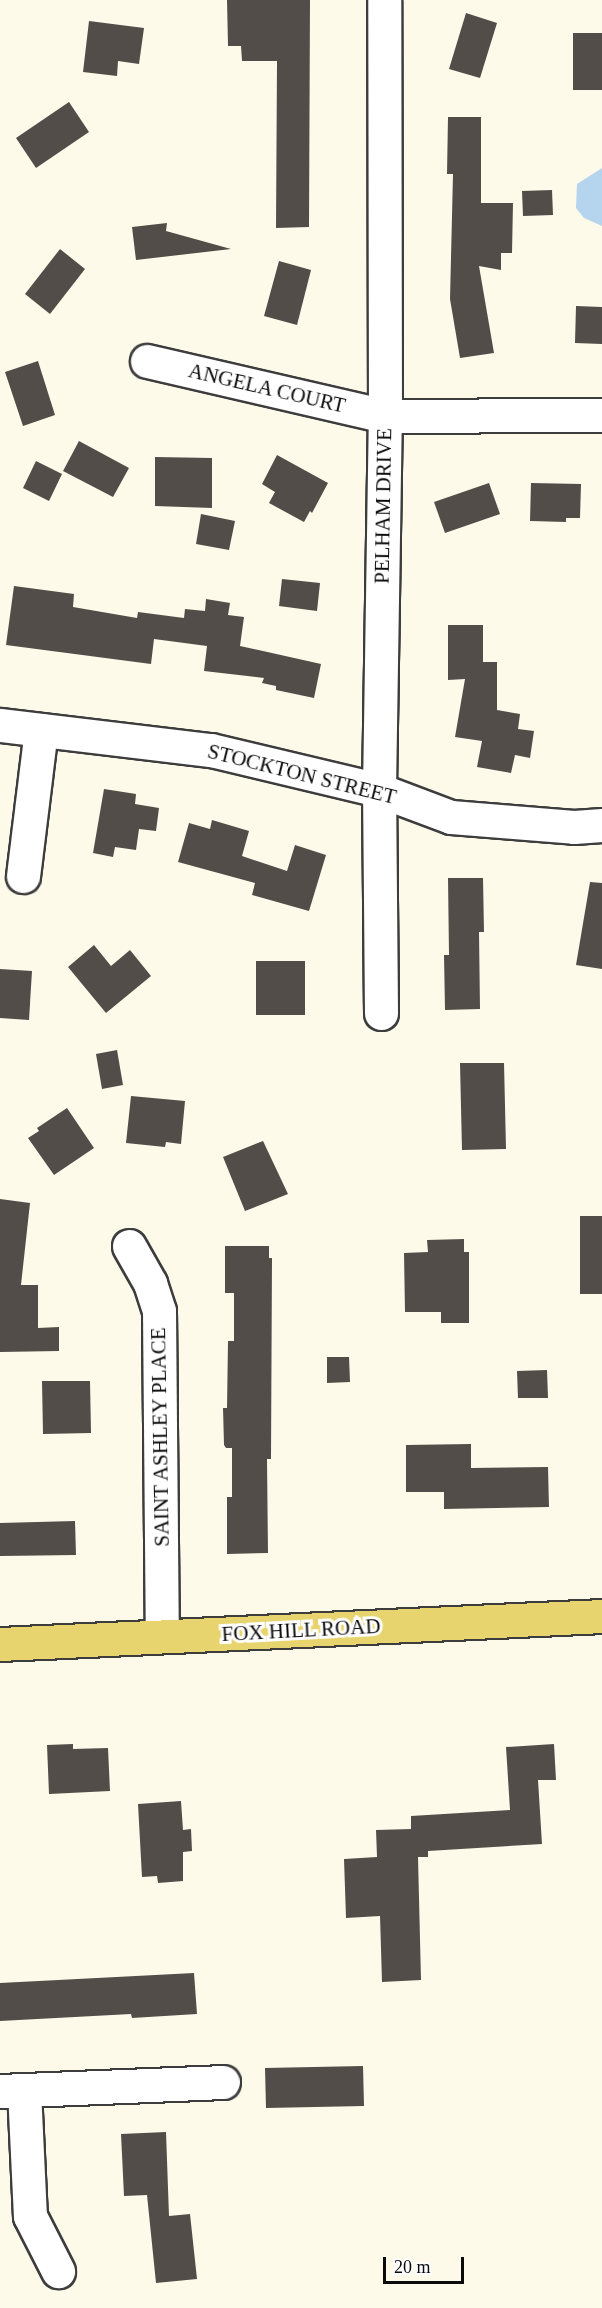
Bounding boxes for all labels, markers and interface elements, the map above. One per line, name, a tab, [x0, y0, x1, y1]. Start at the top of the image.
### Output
street label: ANGELA COURT	[185, 358, 349, 418]
street label: PELHAM DRIVE	[369, 428, 397, 584]
street label: STOCKTON STREET	[205, 738, 399, 810]
street label: SAINT ASHLEY PLACE	[145, 1326, 175, 1548]
street label: FOX HILL ROAD	[221, 1613, 381, 1647]
scale bar	[386, 2245, 467, 2283]
text: 20 m	[394, 2257, 431, 2277]

